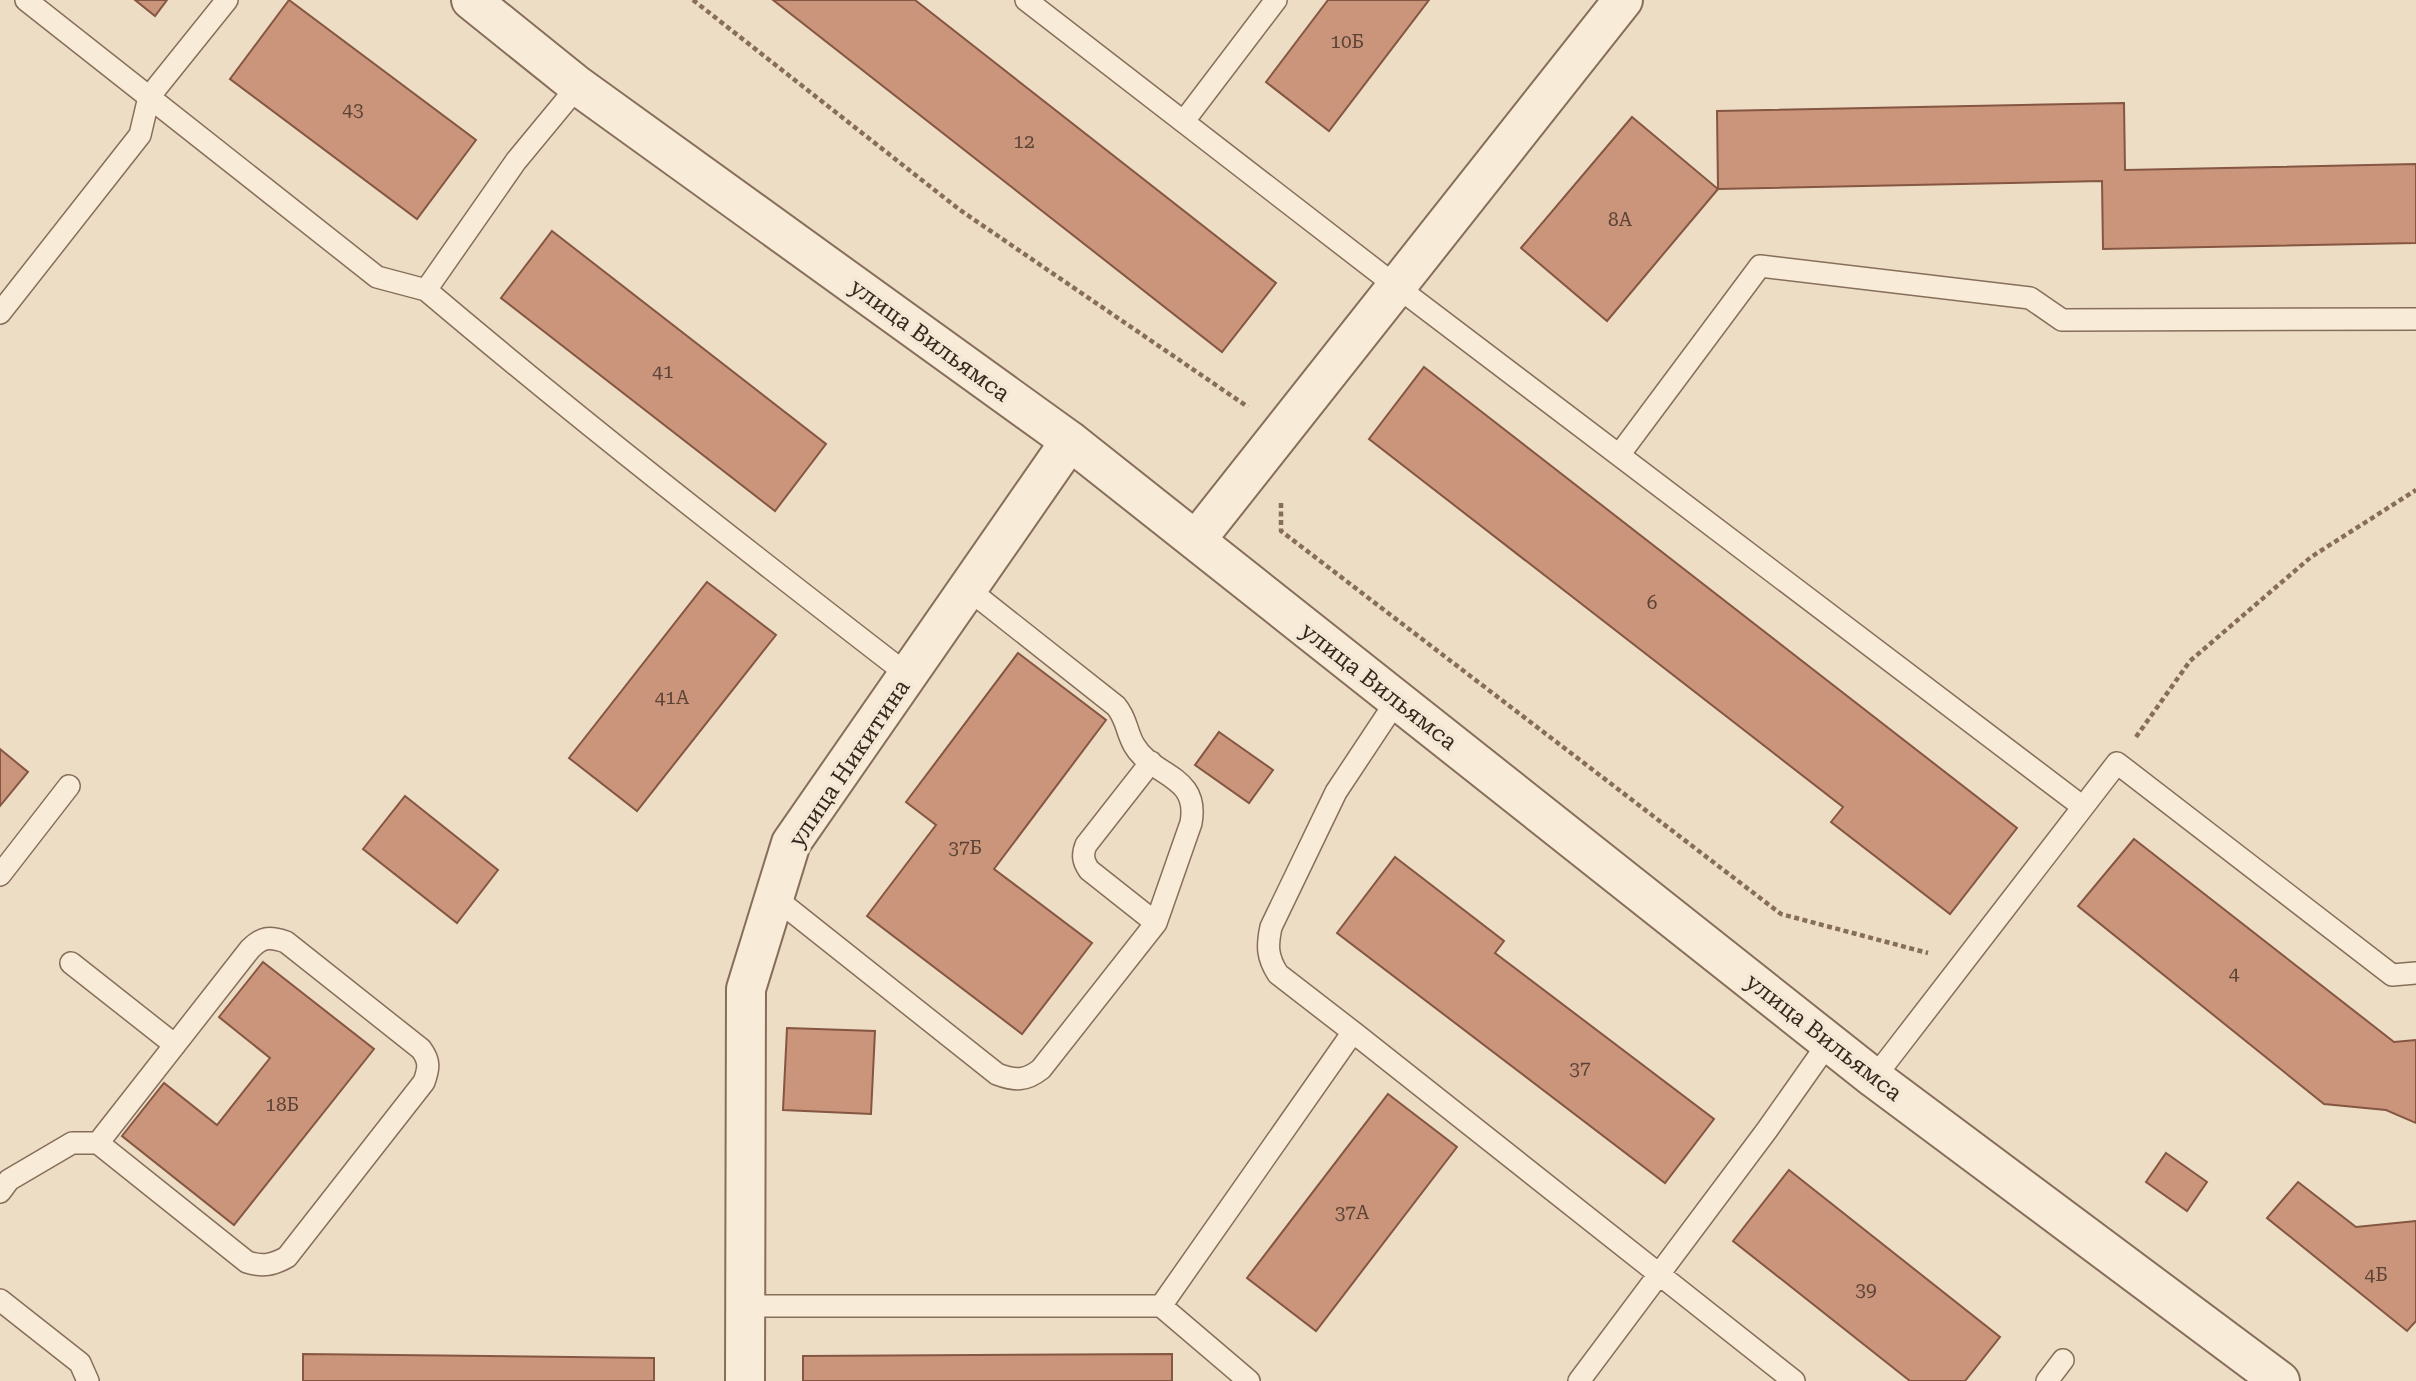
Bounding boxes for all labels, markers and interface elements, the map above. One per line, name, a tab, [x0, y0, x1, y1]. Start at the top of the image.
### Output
house number: 10Б	[1330, 30, 1364, 53]
house number: 43	[342, 98, 364, 121]
house number: 12	[1013, 130, 1035, 153]
house number: 8А	[1608, 208, 1633, 231]
street label: улица Вильямса	[845, 273, 1015, 408]
house number: 41	[652, 360, 674, 383]
house number: 6	[1647, 591, 1657, 614]
street label: улица Вильямса	[1295, 617, 1463, 756]
street label: улица Никитина	[783, 674, 916, 852]
house number: 41А	[655, 686, 690, 709]
house number: 37Б	[948, 836, 982, 859]
house number: 4	[2229, 962, 2240, 985]
street label: улица Вильямса	[1740, 968, 1908, 1107]
house number: 37	[1569, 1057, 1591, 1080]
house number: 18Б	[265, 1093, 299, 1116]
house number: 37А	[1335, 1201, 1370, 1224]
house number: 4Б	[2365, 1263, 2387, 1286]
house number: 39	[1855, 1278, 1877, 1301]

